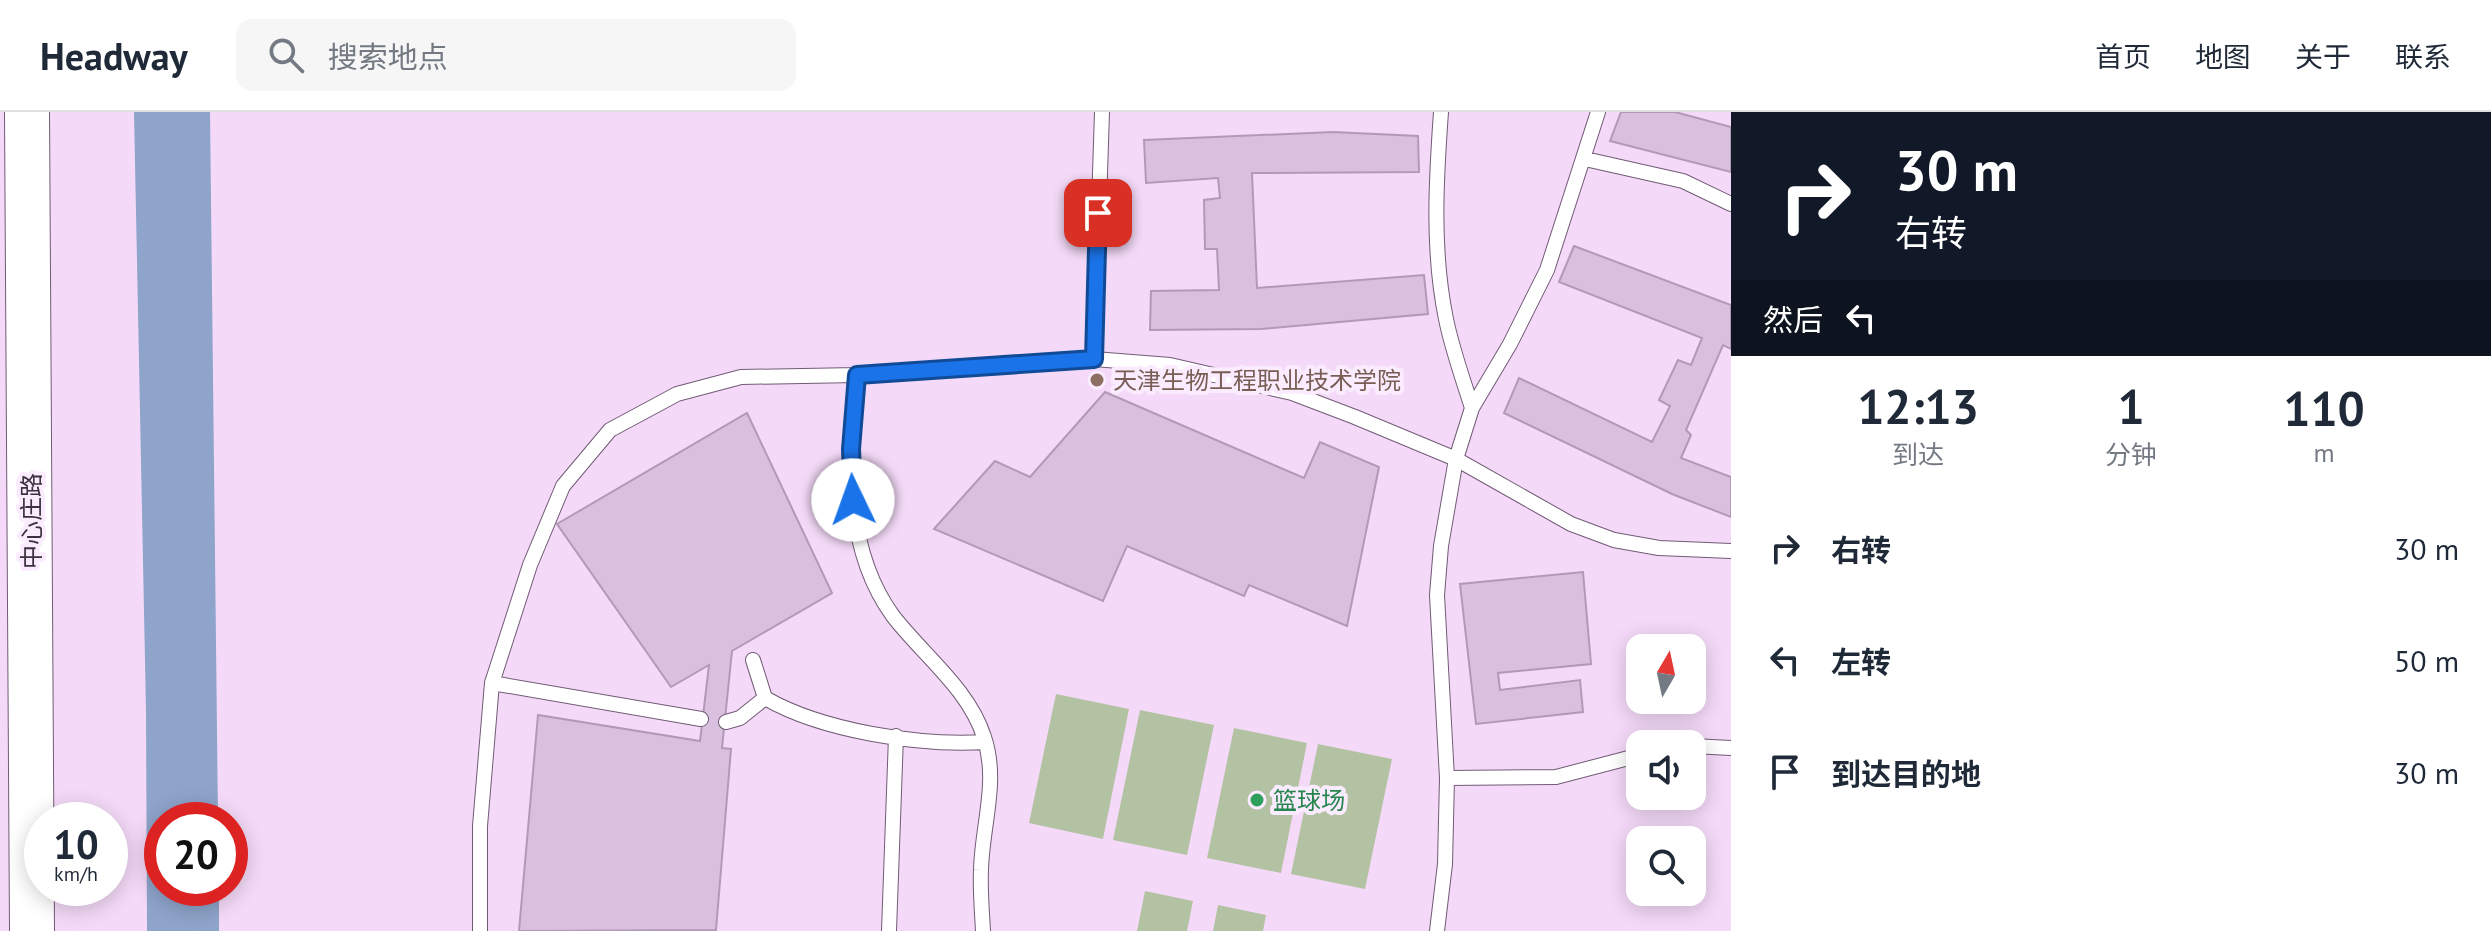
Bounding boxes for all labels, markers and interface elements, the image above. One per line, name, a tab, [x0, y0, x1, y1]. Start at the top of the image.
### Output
search box	[236, 19, 796, 91]
text: Headway	[40, 31, 188, 80]
icon: search	[264, 33, 308, 77]
text: 搜索地点	[328, 37, 448, 76]
text: 首页	[2095, 38, 2151, 75]
text: 地图	[2195, 38, 2251, 75]
text: 关于	[2295, 38, 2351, 75]
text: 联系	[2395, 38, 2451, 75]
text: 30 m	[1895, 134, 2018, 206]
icon: right	[1763, 144, 1867, 248]
pin	[1064, 179, 1132, 247]
icon: arrive	[1076, 191, 1120, 235]
text: 右转	[1895, 209, 1967, 256]
icon: left	[1839, 296, 1883, 340]
text: 然后	[1763, 300, 1823, 339]
place label: 天津生物工程职业技术学院	[1113, 365, 1401, 396]
marker: 天津生物工程职业技术学院	[1088, 371, 1106, 389]
text: 12:13	[1857, 375, 1979, 437]
text: 1	[2117, 375, 2145, 437]
text: 110	[2283, 377, 2365, 439]
text: m	[2313, 436, 2335, 469]
text: 到达	[1892, 438, 1944, 471]
text: 分钟	[2105, 438, 2157, 471]
position arrow	[811, 458, 895, 542]
street label: 中心庄路	[16, 473, 47, 569]
icon: right	[1763, 526, 1807, 570]
text: 30 m	[2394, 529, 2459, 568]
text: 右转	[1831, 530, 1891, 569]
north arrow	[1626, 634, 1706, 714]
map controls	[1626, 634, 1706, 906]
icon: left	[1763, 638, 1807, 682]
text: 50 m	[2394, 641, 2459, 680]
text: 左转	[1831, 642, 1891, 681]
button: sound	[1626, 730, 1706, 810]
icon: arrive	[1763, 750, 1807, 794]
text: 30 m	[2394, 753, 2459, 792]
text: 到达目的地	[1831, 754, 1981, 793]
place label: 篮球场	[1273, 785, 1345, 816]
marker: 篮球场	[1248, 791, 1266, 809]
speed limit sign: 20	[144, 802, 248, 906]
text: 10	[53, 818, 99, 870]
button: search	[1626, 826, 1706, 906]
text: km/h	[54, 861, 98, 887]

